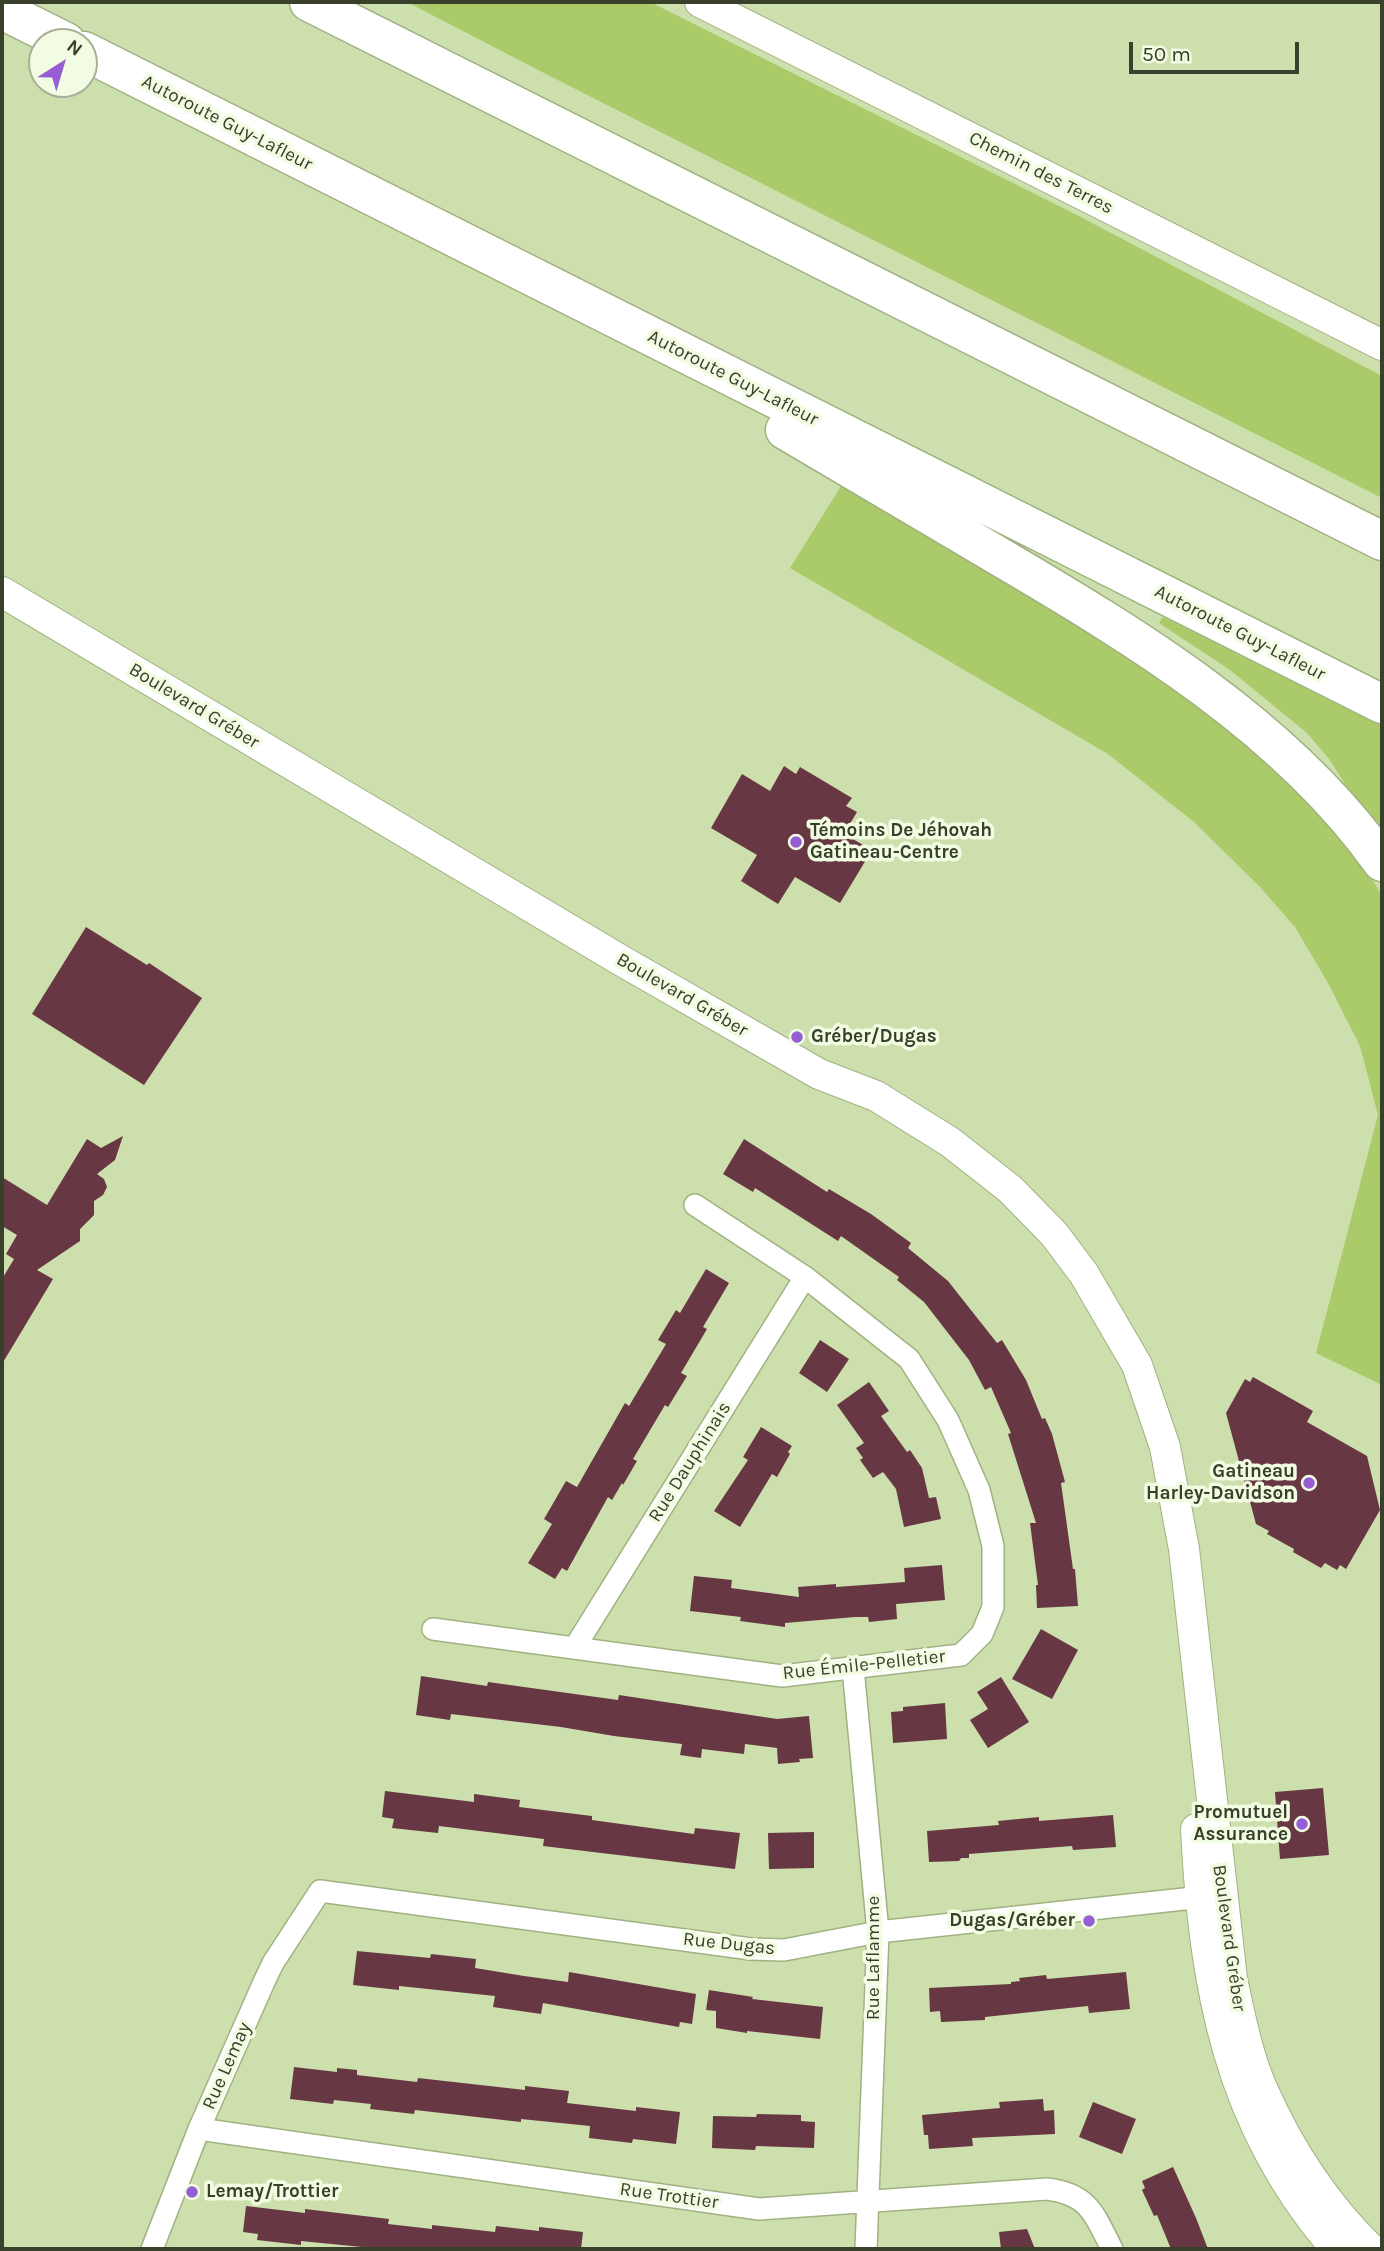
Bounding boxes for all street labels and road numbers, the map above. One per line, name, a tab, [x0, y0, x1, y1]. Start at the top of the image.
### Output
street label: Autoroute Guy-Lafleur	[138, 70, 316, 176]
street label: Chemin des Terres	[965, 127, 1117, 219]
street label: Autoroute Guy-Lafleur	[644, 325, 822, 431]
street label: Autoroute Guy-Lafleur	[1151, 580, 1329, 686]
street label: Boulevard Gréber	[125, 658, 263, 754]
street label: Boulevard Gréber	[612, 948, 752, 1042]
street label: Rue Dauphinais	[644, 1398, 736, 1526]
street label: Rue Émile-Pelletier	[782, 1645, 946, 1685]
street label: Boulevard Gréber	[1207, 1863, 1251, 2013]
street label: Rue Laflamme	[863, 1896, 885, 2020]
street label: Rue Dugas	[682, 1928, 776, 1960]
street label: Rue Lemay	[198, 2019, 256, 2113]
street label: Rue Trottier	[618, 2178, 720, 2214]

